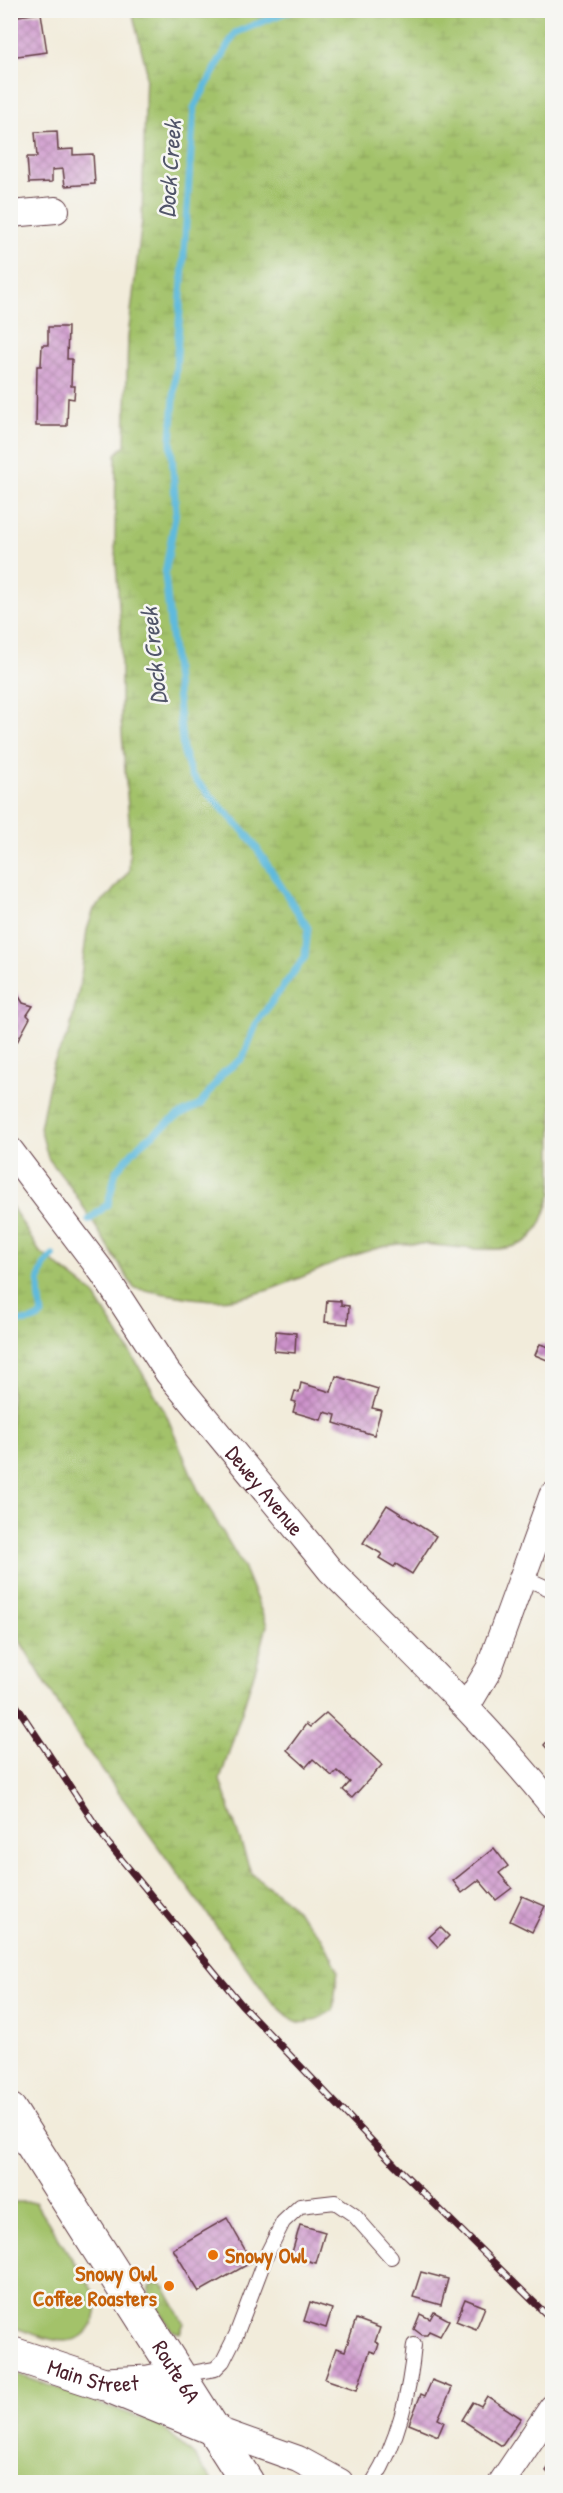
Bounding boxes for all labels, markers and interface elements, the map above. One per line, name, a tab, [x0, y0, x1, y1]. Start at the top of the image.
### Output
water label: Dock Creek	[150, 117, 188, 219]
water label: Dock Creek	[132, 604, 174, 706]
street label: Dewey Avenue	[219, 1439, 311, 1542]
place label: Snowy Owl	[225, 2240, 308, 2271]
marker: Snowy Owl	[206, 2248, 220, 2262]
place label: Snowy Owl Coffee Roasters	[33, 2258, 158, 2313]
marker: Snowy Owl Coffee Roasters	[162, 2279, 176, 2293]
street label: Route 6A	[145, 2334, 208, 2409]
street label: Main Street	[44, 2351, 140, 2399]

